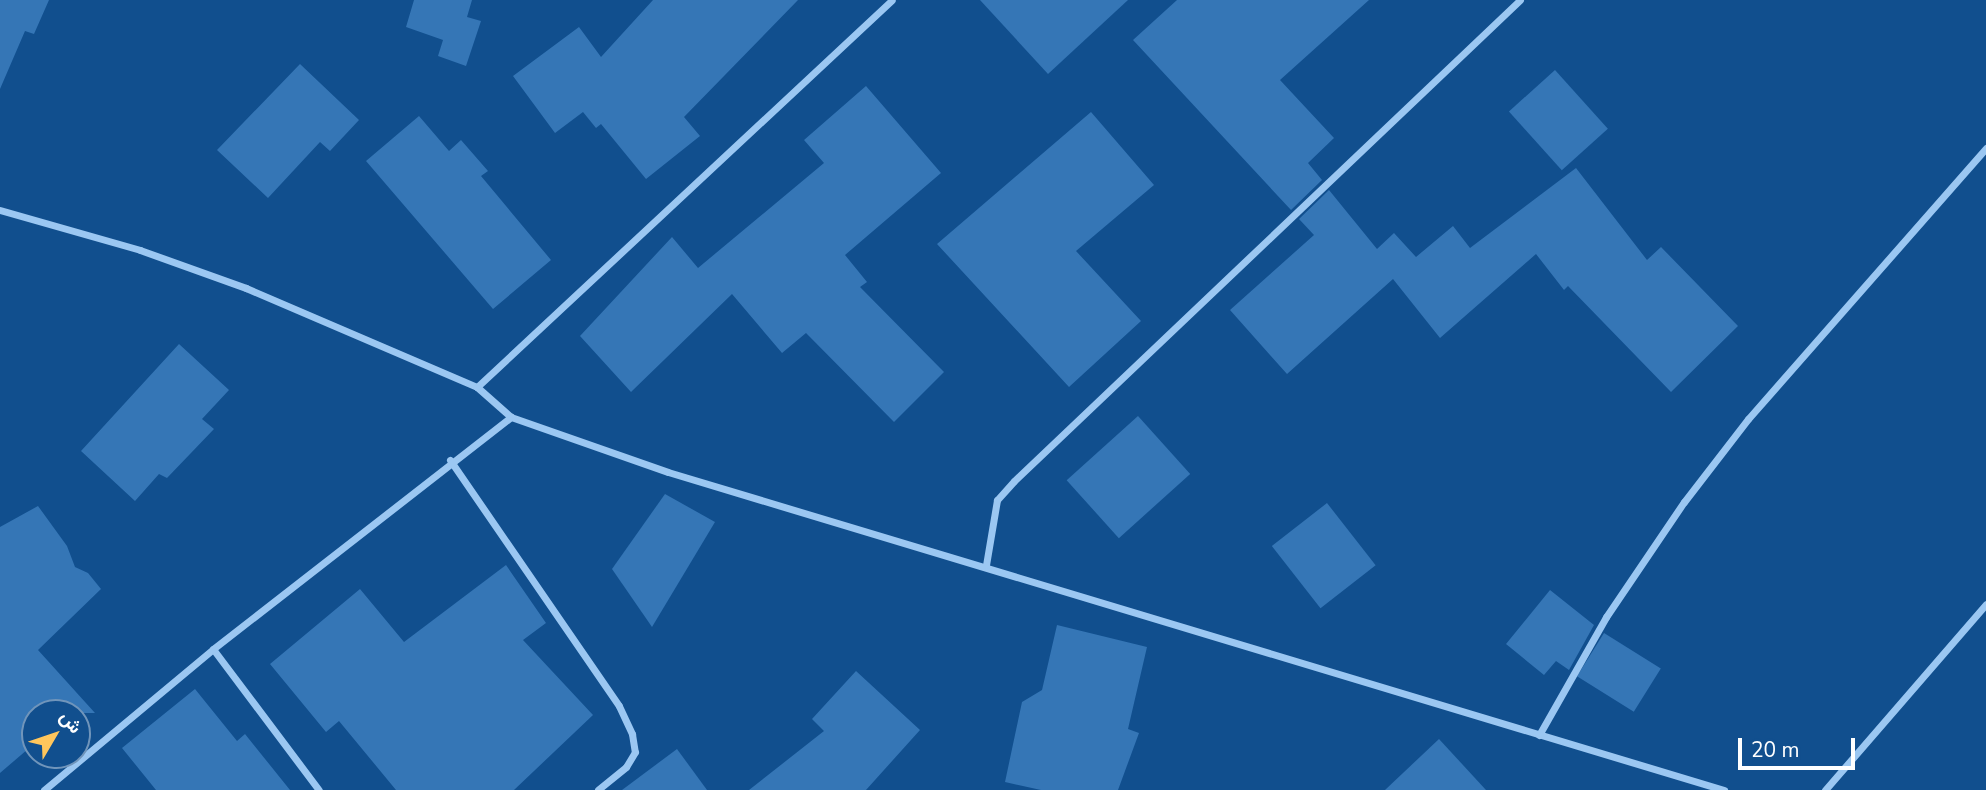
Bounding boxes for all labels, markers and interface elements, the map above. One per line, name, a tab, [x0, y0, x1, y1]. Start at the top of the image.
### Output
north arrow	[21, 699, 91, 769]
text: ش	[53, 705, 88, 739]
scale bar	[1741, 724, 1858, 768]
text: 20 m	[1751, 736, 1800, 764]

